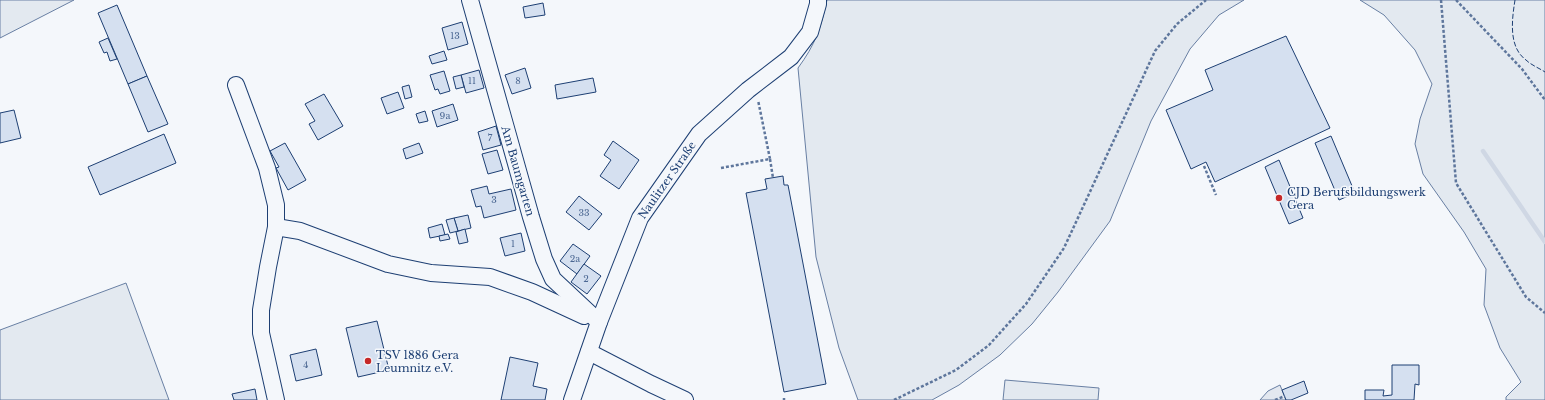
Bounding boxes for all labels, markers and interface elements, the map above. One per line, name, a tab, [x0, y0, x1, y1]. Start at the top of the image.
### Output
house number: 13	[450, 30, 460, 41]
house number: 11	[468, 75, 476, 86]
house number: 8	[515, 75, 521, 86]
house number: 9a	[440, 110, 450, 121]
street label: Am Baumgarten	[498, 123, 538, 218]
house number: 7	[488, 132, 493, 143]
street label: Naulitzer Straße	[635, 139, 699, 221]
place label: CJD Berufsbildungswerk Gera	[1287, 185, 1426, 212]
marker: CJD Berufsbildungswerk Gera	[1274, 193, 1284, 203]
house number: 3	[491, 194, 497, 205]
house number: 33	[578, 207, 590, 218]
house number: 1	[511, 238, 515, 249]
house number: 2a	[570, 253, 580, 264]
house number: 2	[583, 273, 589, 284]
place label: TSV 1886 Gera Leumnitz e.V.	[376, 348, 460, 375]
marker: TSV 1886 Gera Leumnitz e.V.	[363, 356, 373, 366]
house number: 4	[303, 359, 309, 370]

